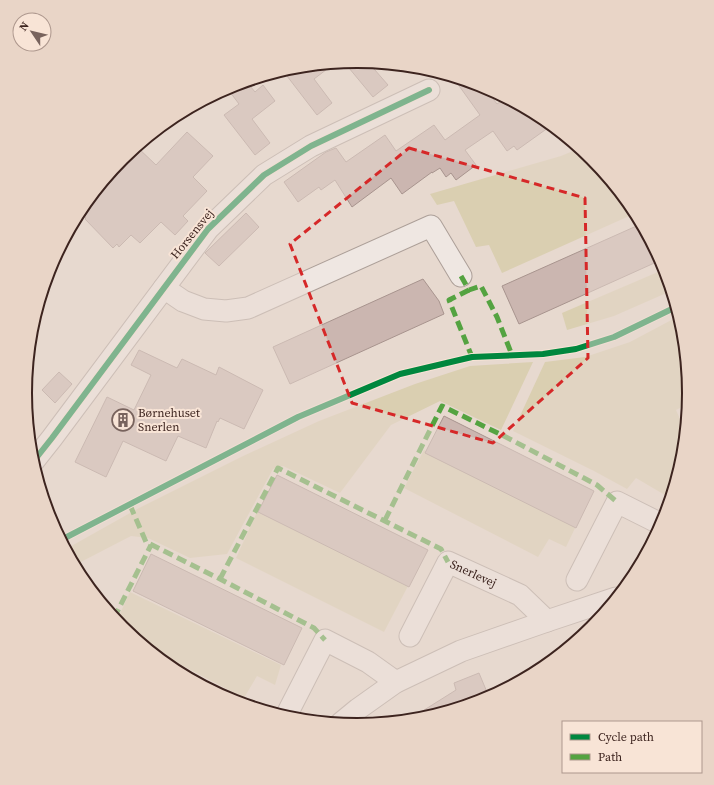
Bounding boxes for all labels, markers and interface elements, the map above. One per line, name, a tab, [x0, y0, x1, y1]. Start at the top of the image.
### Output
north arrow	[12, 12, 52, 52]
text: N	[16, 19, 33, 34]
street label: Horsensvej	[167, 206, 217, 262]
place label: Børnehuset Snerlen	[138, 405, 200, 435]
building icon: Børnehuset Snerlen	[110, 407, 136, 433]
street label: Snerlevej	[448, 556, 499, 591]
legend	[562, 721, 702, 773]
text: Cycle path	[598, 729, 654, 745]
text: Path	[598, 749, 622, 765]

